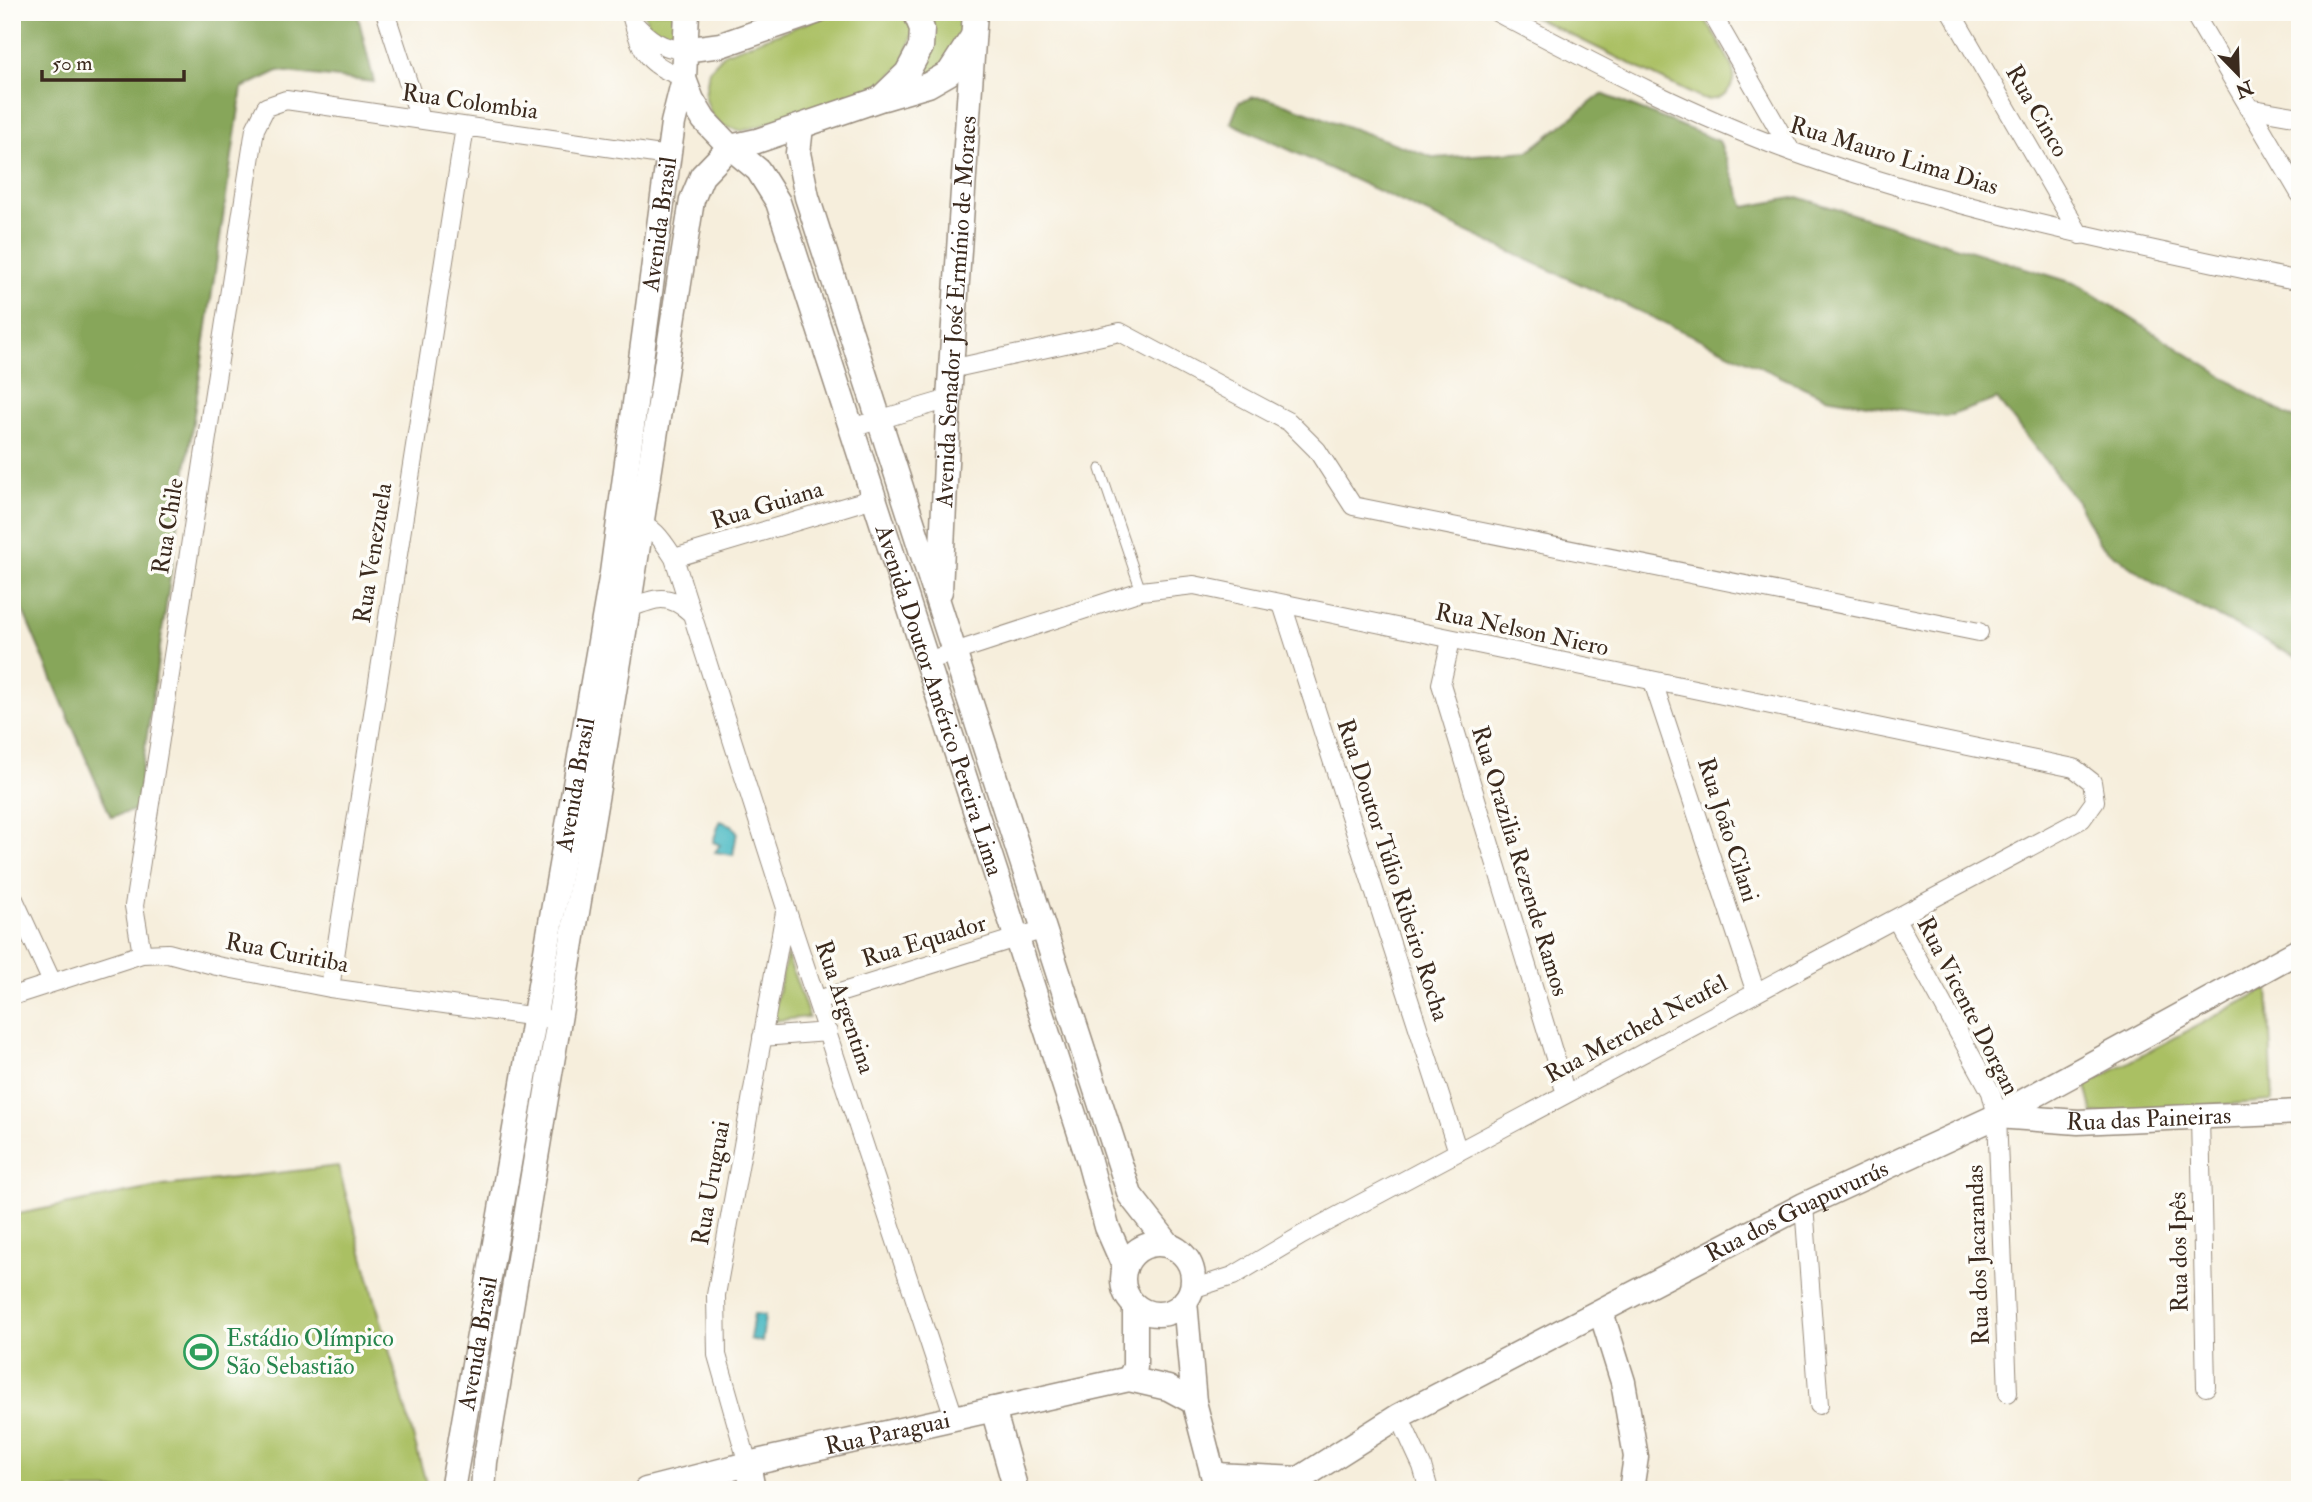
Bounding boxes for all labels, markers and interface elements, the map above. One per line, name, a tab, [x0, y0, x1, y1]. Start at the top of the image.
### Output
scale bar	[42, 38, 184, 82]
north arrow	[2204, 38, 2274, 108]
text: 50 m	[52, 50, 93, 77]
street label: Rua Cinco	[1998, 59, 2076, 163]
text: N	[2231, 74, 2258, 103]
street label: Rua Colombia	[400, 77, 541, 127]
street label: Rua Mauro Lima Dias	[1786, 110, 2002, 202]
street label: Avenida Senador José Ermínio de Moraes	[928, 115, 983, 509]
street label: Avenida Brasil	[635, 155, 684, 294]
street label: Rua Guiana	[707, 473, 828, 537]
street label: Rua Chile	[145, 476, 191, 576]
street label: Rua Venezuela	[347, 479, 400, 625]
street label: Avenida Doutor Américo Pereira Lima	[868, 520, 1011, 881]
street label: Rua Nelson Niero	[1432, 596, 1612, 664]
street label: Avenida Brasil	[548, 715, 602, 855]
street label: Rua Doutor Túlio Ribeiro Rocha	[1330, 715, 1457, 1026]
street label: Rua Orazilia Rezende Ramos	[1464, 722, 1576, 1000]
street label: Rua João Cilani	[1690, 754, 1766, 906]
street label: Rua Equador	[858, 907, 990, 975]
street label: Rua Vicente Dorgan	[1910, 912, 2026, 1100]
street label: Rua Curitiba	[223, 926, 352, 980]
street label: Rua Argentina	[808, 936, 883, 1079]
street label: Rua Merched Neufel	[1539, 968, 1733, 1090]
street label: Rua das Paineiras	[2065, 1100, 2232, 1138]
street label: Rua Uruguai	[685, 1118, 737, 1248]
street label: Rua dos Guapuvurús	[1700, 1153, 1893, 1269]
street label: Rua dos Jacarandas	[1959, 1164, 1997, 1346]
street label: Rua dos Ipês	[2162, 1191, 2196, 1313]
street label: Avenida Brasil	[451, 1274, 505, 1414]
place label: Estádio Olímpico São Sebastião	[226, 1323, 394, 1382]
sports icon: Estádio Olímpico São Sebastião	[182, 1333, 220, 1371]
street label: Rua Paraguai	[822, 1404, 953, 1462]

